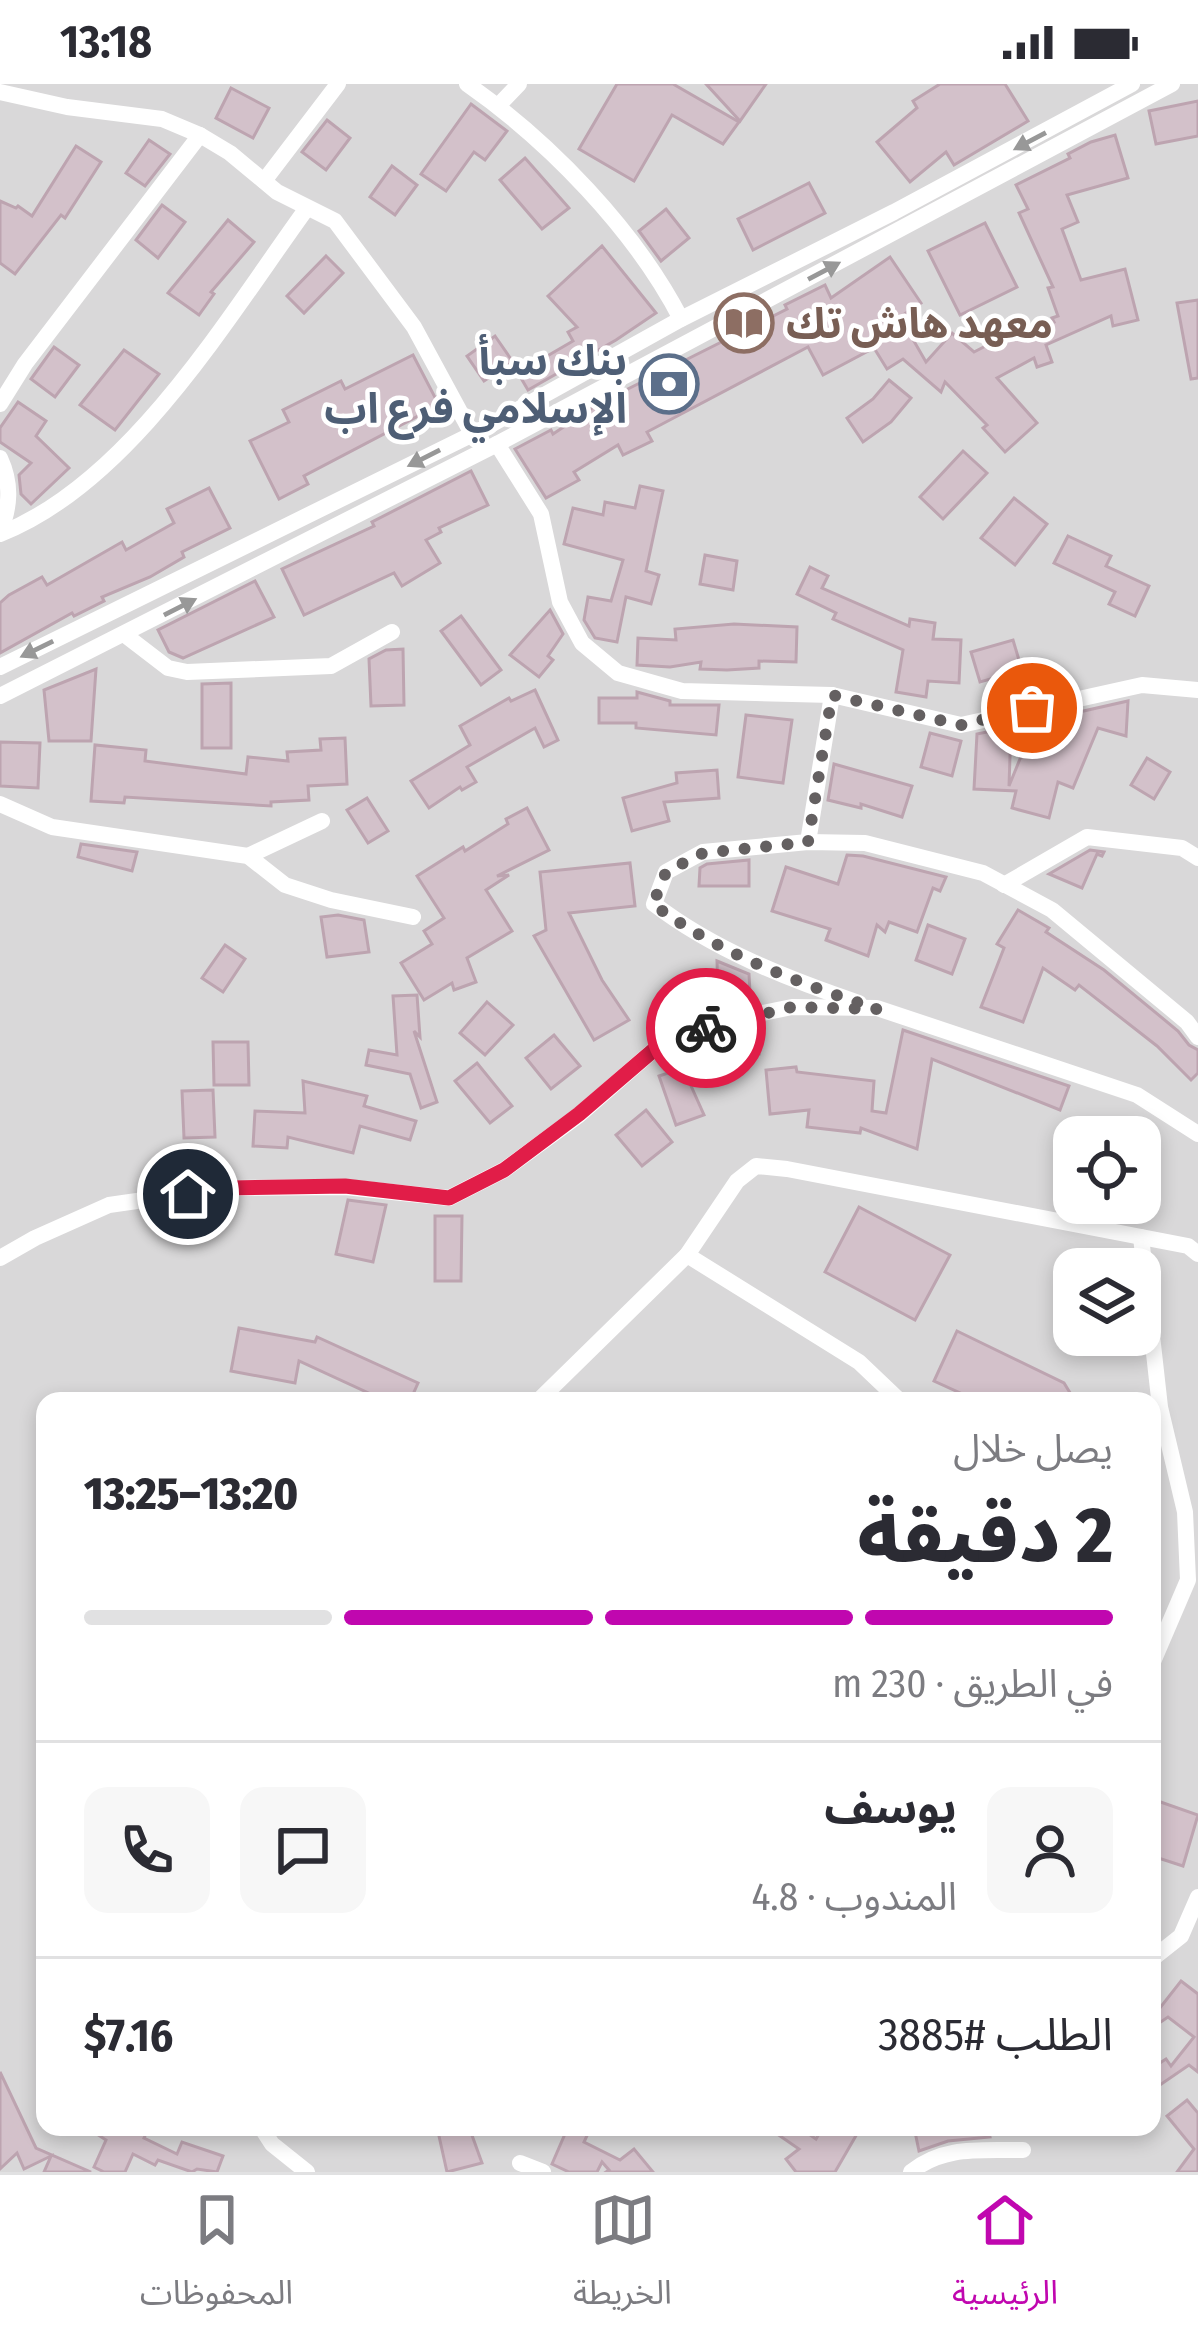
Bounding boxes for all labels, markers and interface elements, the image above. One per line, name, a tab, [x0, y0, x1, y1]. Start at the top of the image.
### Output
text: 13:18	[60, 15, 152, 69]
one-way arrow	[1013, 130, 1047, 150]
one-way arrow	[806, 262, 841, 282]
library icon: معهد هاش تك	[713, 292, 775, 354]
place label: معهد هاش تك	[786, 299, 1053, 349]
place label: بنك سبأ الإسلامي فرع اب	[324, 333, 627, 443]
bank icon: بنك سبأ الإسلامي فرع اب	[638, 353, 700, 415]
one-way arrow	[407, 448, 442, 468]
one-way arrow	[163, 597, 197, 617]
one-way arrow	[19, 639, 54, 659]
pin	[981, 657, 1083, 759]
icon: bag	[999, 675, 1065, 741]
courier	[646, 968, 766, 1088]
icon: bike	[673, 995, 739, 1061]
map controls	[1053, 1116, 1161, 1356]
button: locate	[1053, 1116, 1161, 1224]
pin	[137, 1143, 239, 1245]
icon: home	[155, 1161, 221, 1227]
button: layers	[1053, 1248, 1161, 1356]
text: يصل خلال	[953, 1426, 1113, 1472]
text: 13:20–13:25	[84, 1467, 298, 1521]
text: 2 دقيقة	[857, 1489, 1113, 1583]
text: في الطريق · 230 m	[832, 1661, 1113, 1707]
text: يوسف	[824, 1781, 957, 1835]
button: phone	[84, 1787, 210, 1913]
button: chat	[240, 1787, 366, 1913]
button: person	[987, 1787, 1113, 1913]
text: المندوب · 4.8	[751, 1874, 957, 1920]
text: الطلب #3885	[878, 2008, 1113, 2062]
text: $7.16	[84, 2009, 173, 2063]
tab: المحفوظات	[140, 2187, 293, 2328]
tab: الخريطة	[573, 2187, 672, 2328]
tab: الرئيسية	[952, 2187, 1058, 2328]

